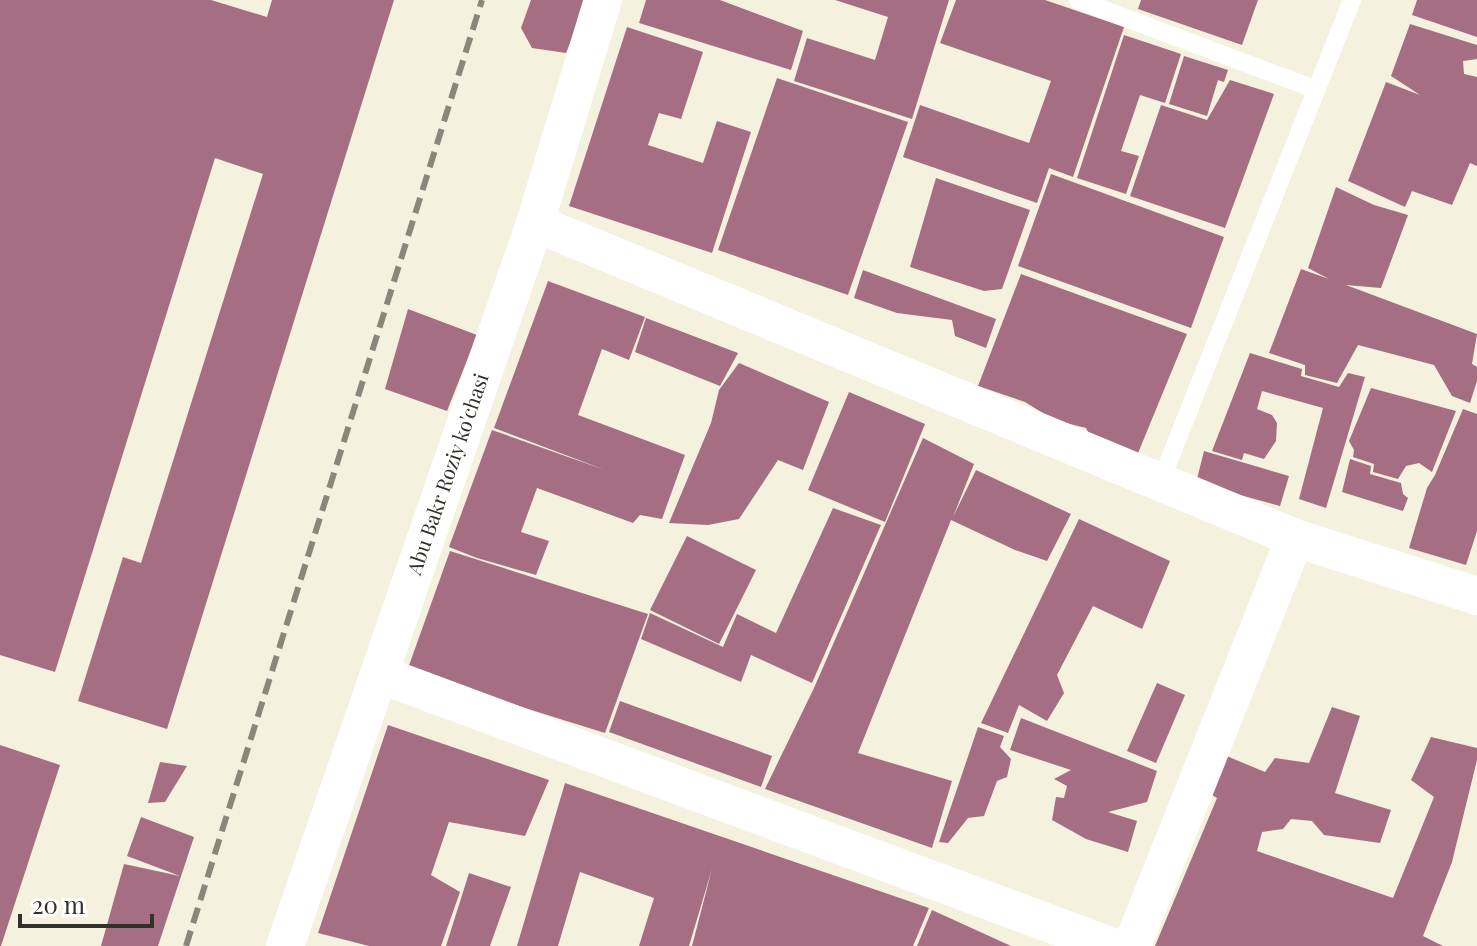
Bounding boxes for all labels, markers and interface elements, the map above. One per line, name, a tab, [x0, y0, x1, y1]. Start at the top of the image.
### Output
street label: Abu Bakr Roziy ko'chasi	[399, 369, 494, 579]
scale bar	[20, 878, 152, 928]
text: 20 m	[32, 888, 85, 920]

